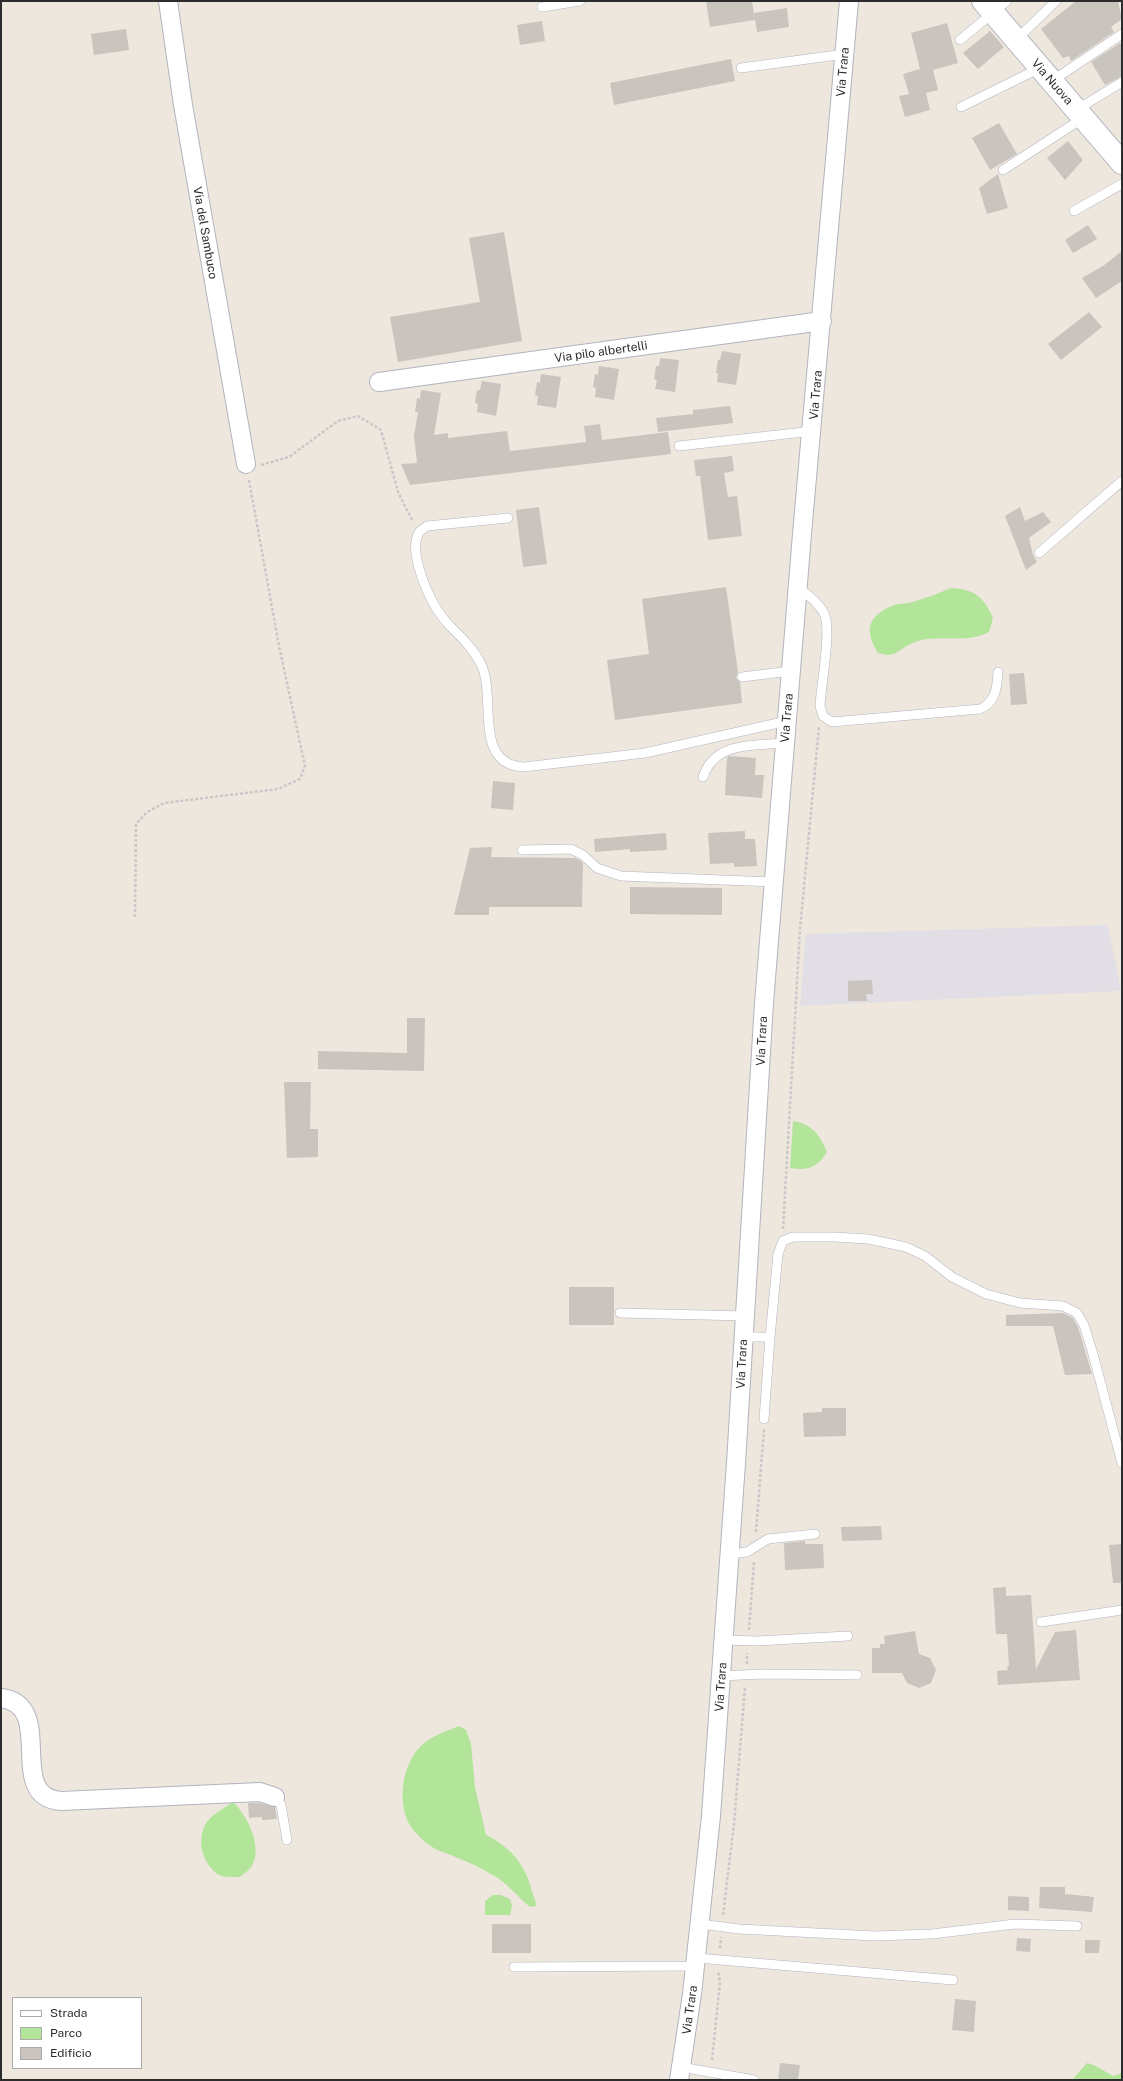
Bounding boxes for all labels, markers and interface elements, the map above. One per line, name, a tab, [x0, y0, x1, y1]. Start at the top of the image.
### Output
street label: Via Trara	[834, 47, 852, 97]
street label: Via Nuova	[1028, 56, 1076, 108]
street label: Via del Sambuco	[190, 186, 220, 280]
street label: Via pilo albertelli	[554, 338, 648, 366]
street label: Via Trara	[807, 370, 825, 420]
street label: Via Trara	[778, 693, 796, 743]
street label: Via Trara	[754, 1016, 770, 1066]
street label: Via Trara	[734, 1339, 750, 1389]
street label: Via Trara	[712, 1662, 730, 1712]
street label: Via Trara	[679, 1984, 701, 2036]
legend	[12, 1997, 142, 2069]
text: Strada	[50, 2006, 87, 2020]
text: Parco	[50, 2026, 82, 2040]
text: Edificio	[50, 2046, 92, 2060]

